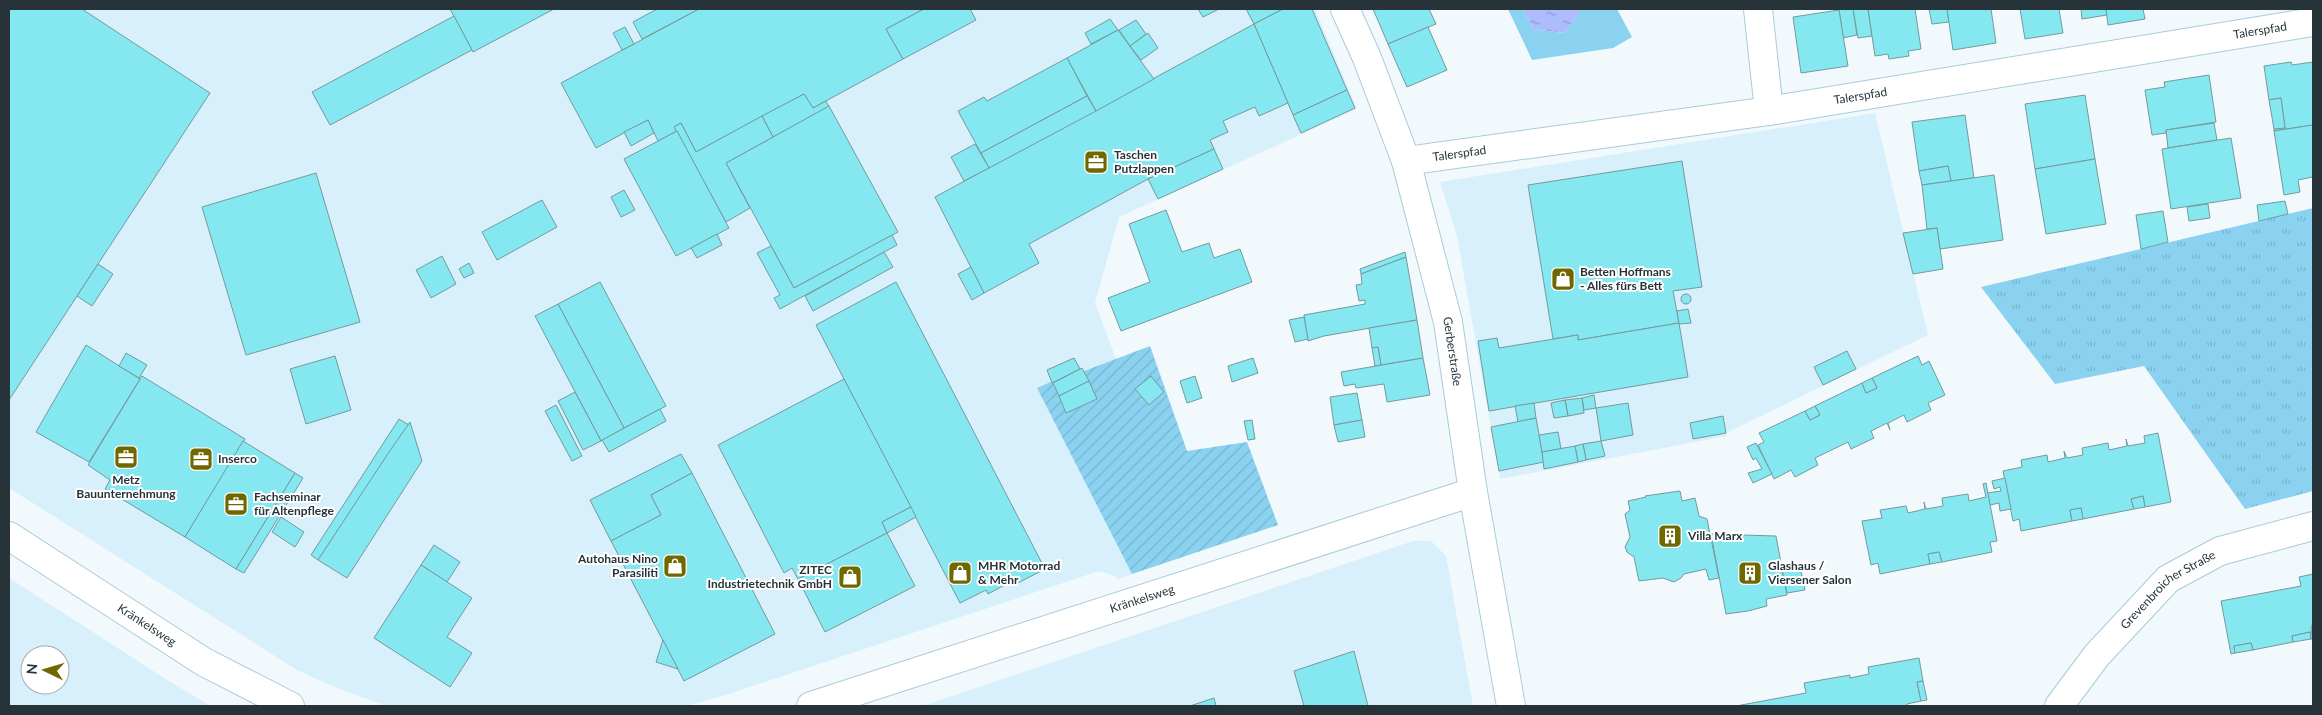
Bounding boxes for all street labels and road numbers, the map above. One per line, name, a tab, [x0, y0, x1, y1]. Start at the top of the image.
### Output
street label: Talerspfad	[2232, 18, 2288, 42]
street label: Talerspfad	[1832, 84, 1888, 107]
street label: Talerspfad	[1432, 142, 1487, 164]
street label: Gerberstraße	[1440, 315, 1465, 387]
street label: Grevenbroicher Straße	[2117, 547, 2218, 632]
street label: Kränkelsweg	[1108, 581, 1176, 616]
street label: Kränkelsweg	[115, 600, 179, 649]

